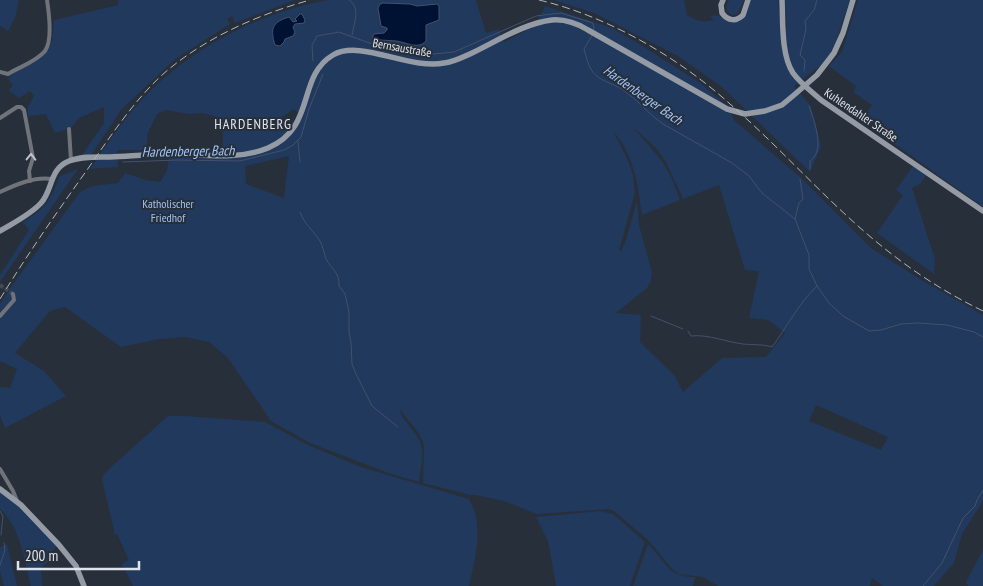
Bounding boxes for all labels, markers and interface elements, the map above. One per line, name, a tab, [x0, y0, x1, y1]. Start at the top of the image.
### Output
street label: Bernsaustraße	[371, 35, 433, 60]
water label: Hardenberger Bach	[600, 61, 687, 129]
street label: Kuhlendahler Straße	[822, 84, 901, 145]
district label: HARDENBERG	[214, 115, 292, 133]
water label: Hardenberger Bach	[142, 141, 235, 161]
one-way arrow	[26, 152, 36, 160]
park label: Katholischer Friedhof	[142, 196, 194, 225]
scale bar	[18, 538, 139, 570]
text: 200 m	[25, 546, 58, 565]

